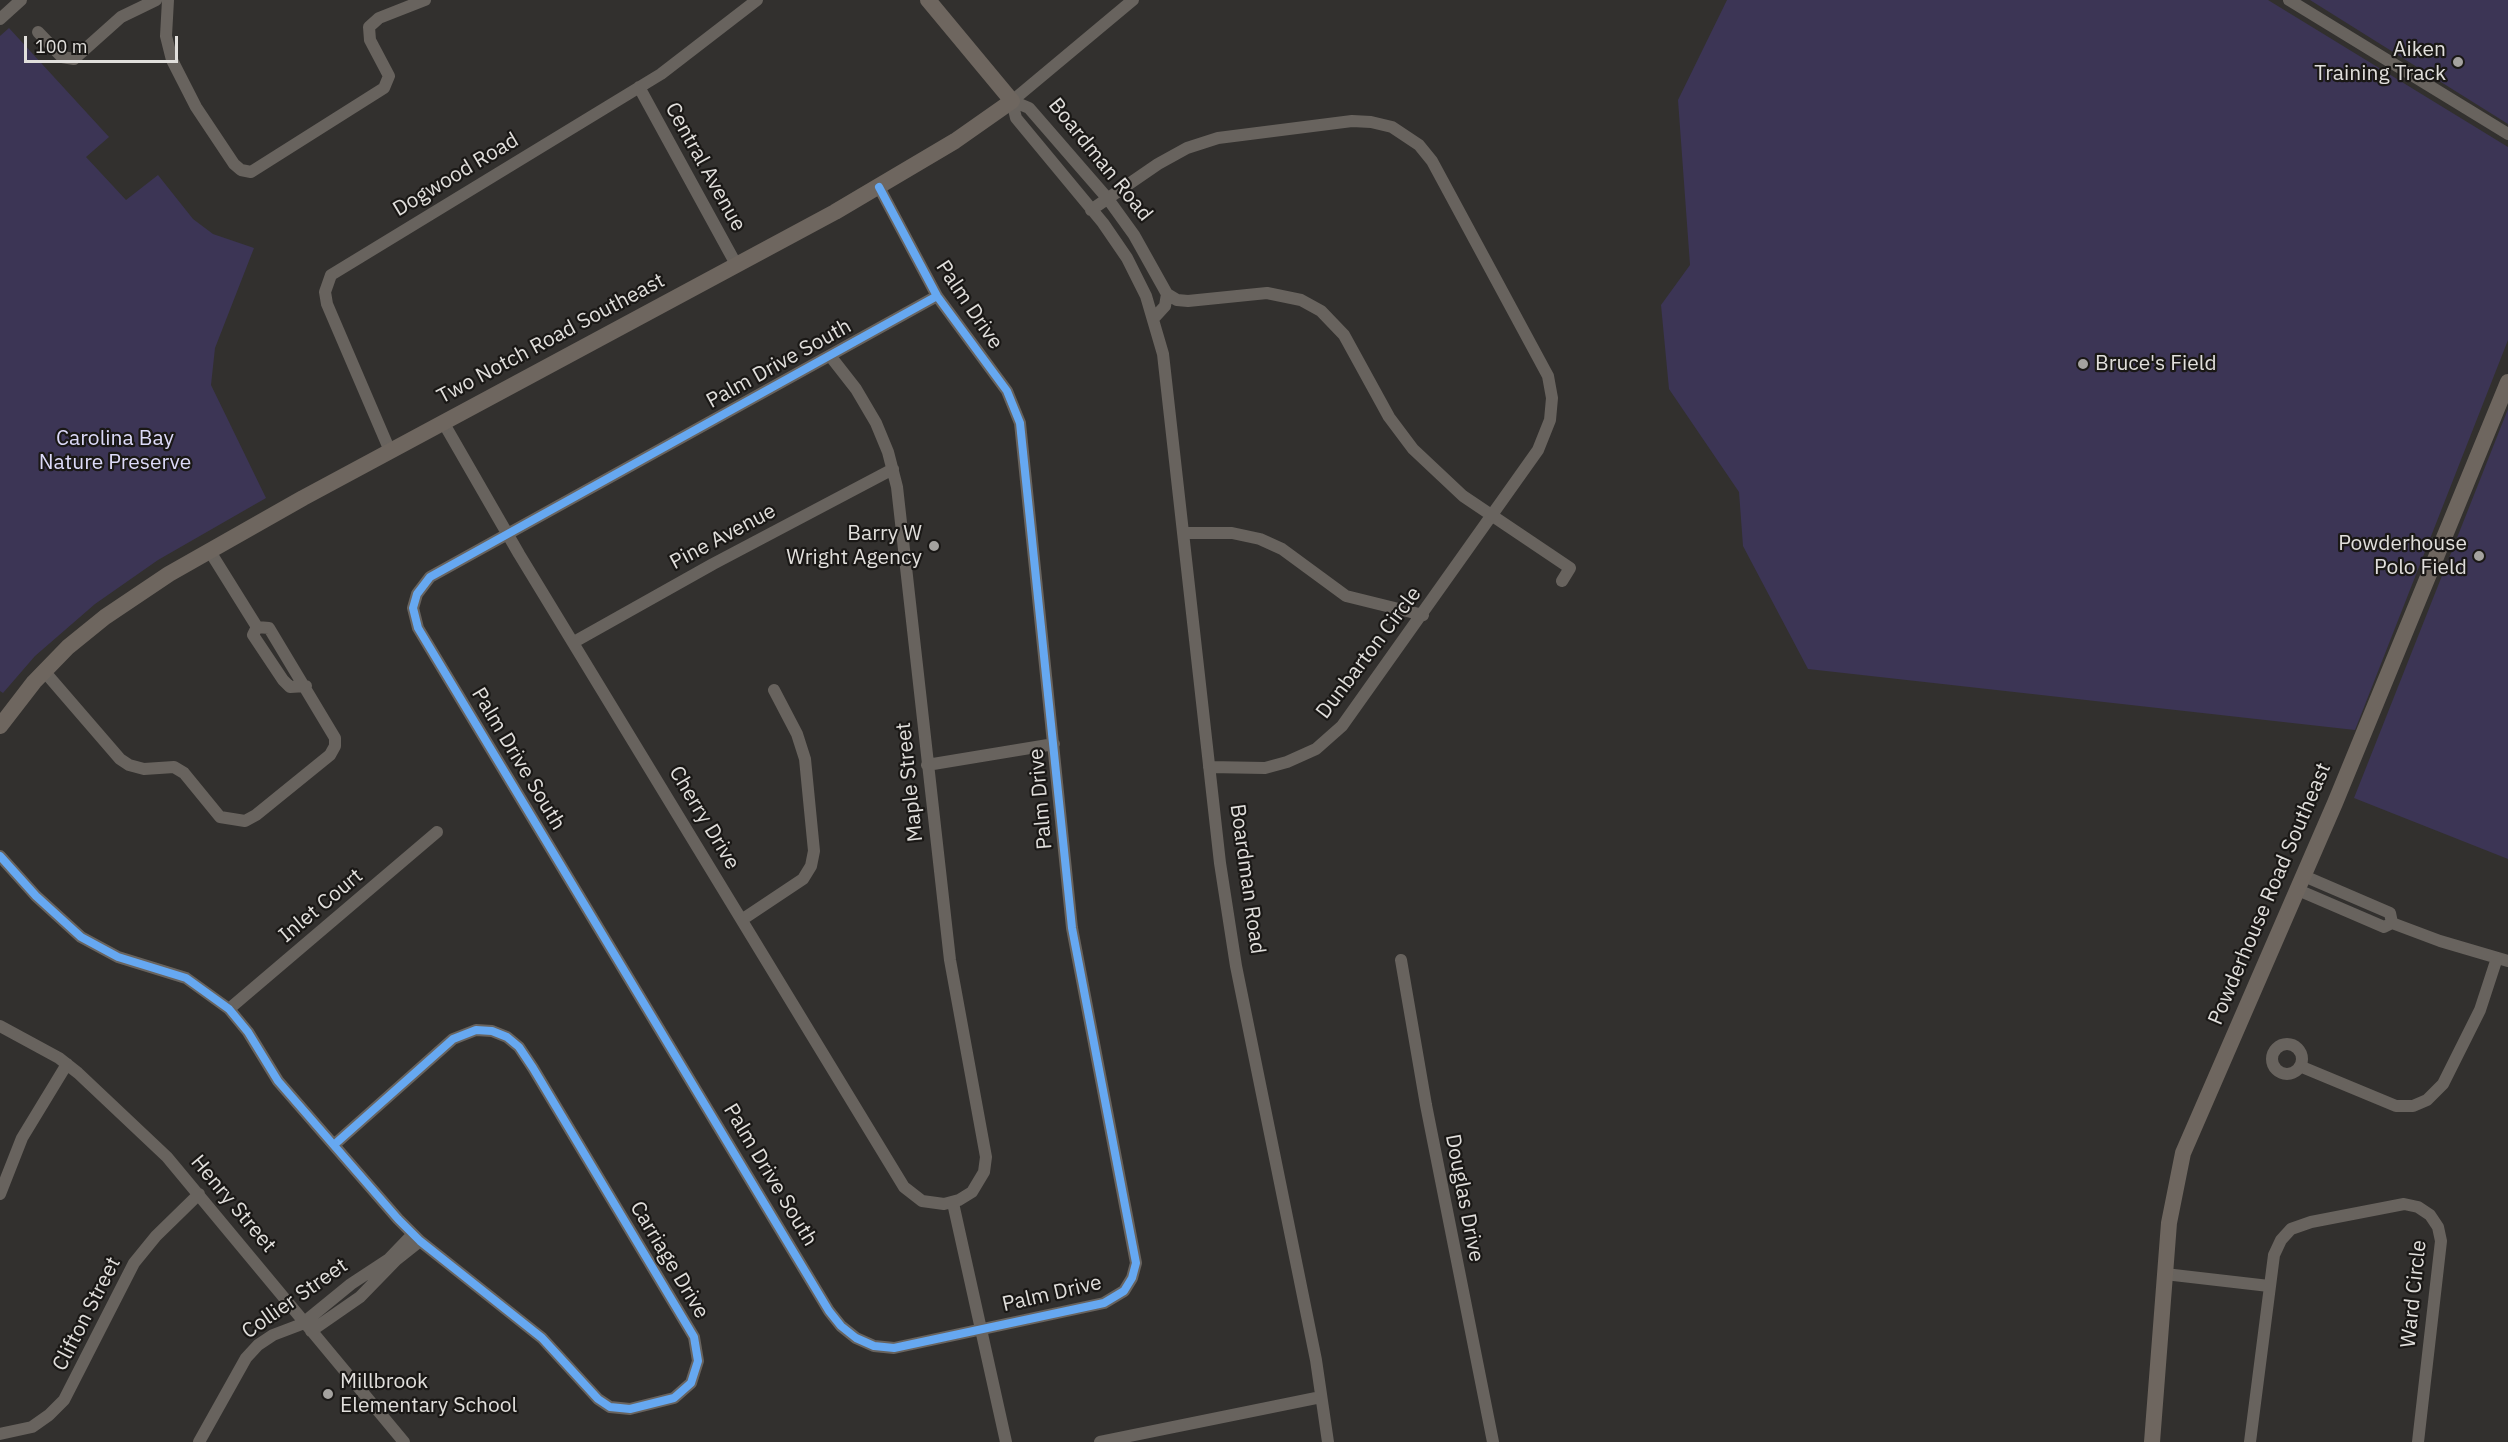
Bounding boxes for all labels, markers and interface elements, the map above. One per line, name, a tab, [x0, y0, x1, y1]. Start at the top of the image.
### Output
scale bar	[27, 24, 182, 62]
text: 100 m	[35, 35, 87, 58]
place label: Aiken Training Track	[2314, 37, 2446, 87]
marker: Aiken Training Track	[2451, 55, 2465, 69]
street label: Boardman Road	[1043, 93, 1157, 227]
street label: Central Avenue	[659, 98, 751, 236]
street label: Dogwood Road	[389, 128, 523, 222]
street label: Palm Drive	[930, 256, 1008, 354]
street label: Two Notch Road Southeast	[433, 268, 669, 410]
street label: Palm Drive South	[702, 314, 856, 414]
place label: Bruce's Field	[2095, 351, 2217, 377]
marker: Bruce's Field	[2076, 357, 2090, 371]
park label: Carolina Bay Nature Preserve	[39, 426, 191, 476]
street label: Pine Avenue	[666, 499, 780, 575]
place label: Barry W Wright Agency	[786, 521, 922, 571]
place label: Powderhouse Polo Field	[2338, 531, 2467, 581]
marker: Barry W Wright Agency	[927, 539, 941, 553]
marker: Powderhouse Polo Field	[2472, 549, 2486, 563]
street label: Dunbarton Circle	[1311, 582, 1427, 724]
street label: Palm Drive South	[466, 683, 570, 835]
street label: Maple Street	[891, 721, 929, 843]
street label: Palm Drive	[1024, 747, 1058, 851]
street label: Powderhouse Road Southeast	[2203, 759, 2337, 1029]
street label: Cherry Drive	[663, 762, 745, 874]
street label: Boardman Road	[1224, 802, 1270, 956]
street label: Inlet Court	[274, 864, 368, 948]
street label: Palm Drive South	[718, 1099, 822, 1251]
street label: Douglas Drive	[1439, 1132, 1489, 1264]
street label: Henry Street	[185, 1150, 281, 1258]
street label: Carriage Drive	[624, 1197, 714, 1323]
street label: Ward Circle	[2396, 1239, 2432, 1349]
street label: Clifton Street	[48, 1253, 126, 1375]
street label: Collier Street	[237, 1253, 353, 1345]
street label: Palm Drive	[1000, 1270, 1104, 1318]
place label: Millbrook Elementary School	[340, 1369, 517, 1419]
marker: Millbrook Elementary School	[321, 1387, 335, 1401]

